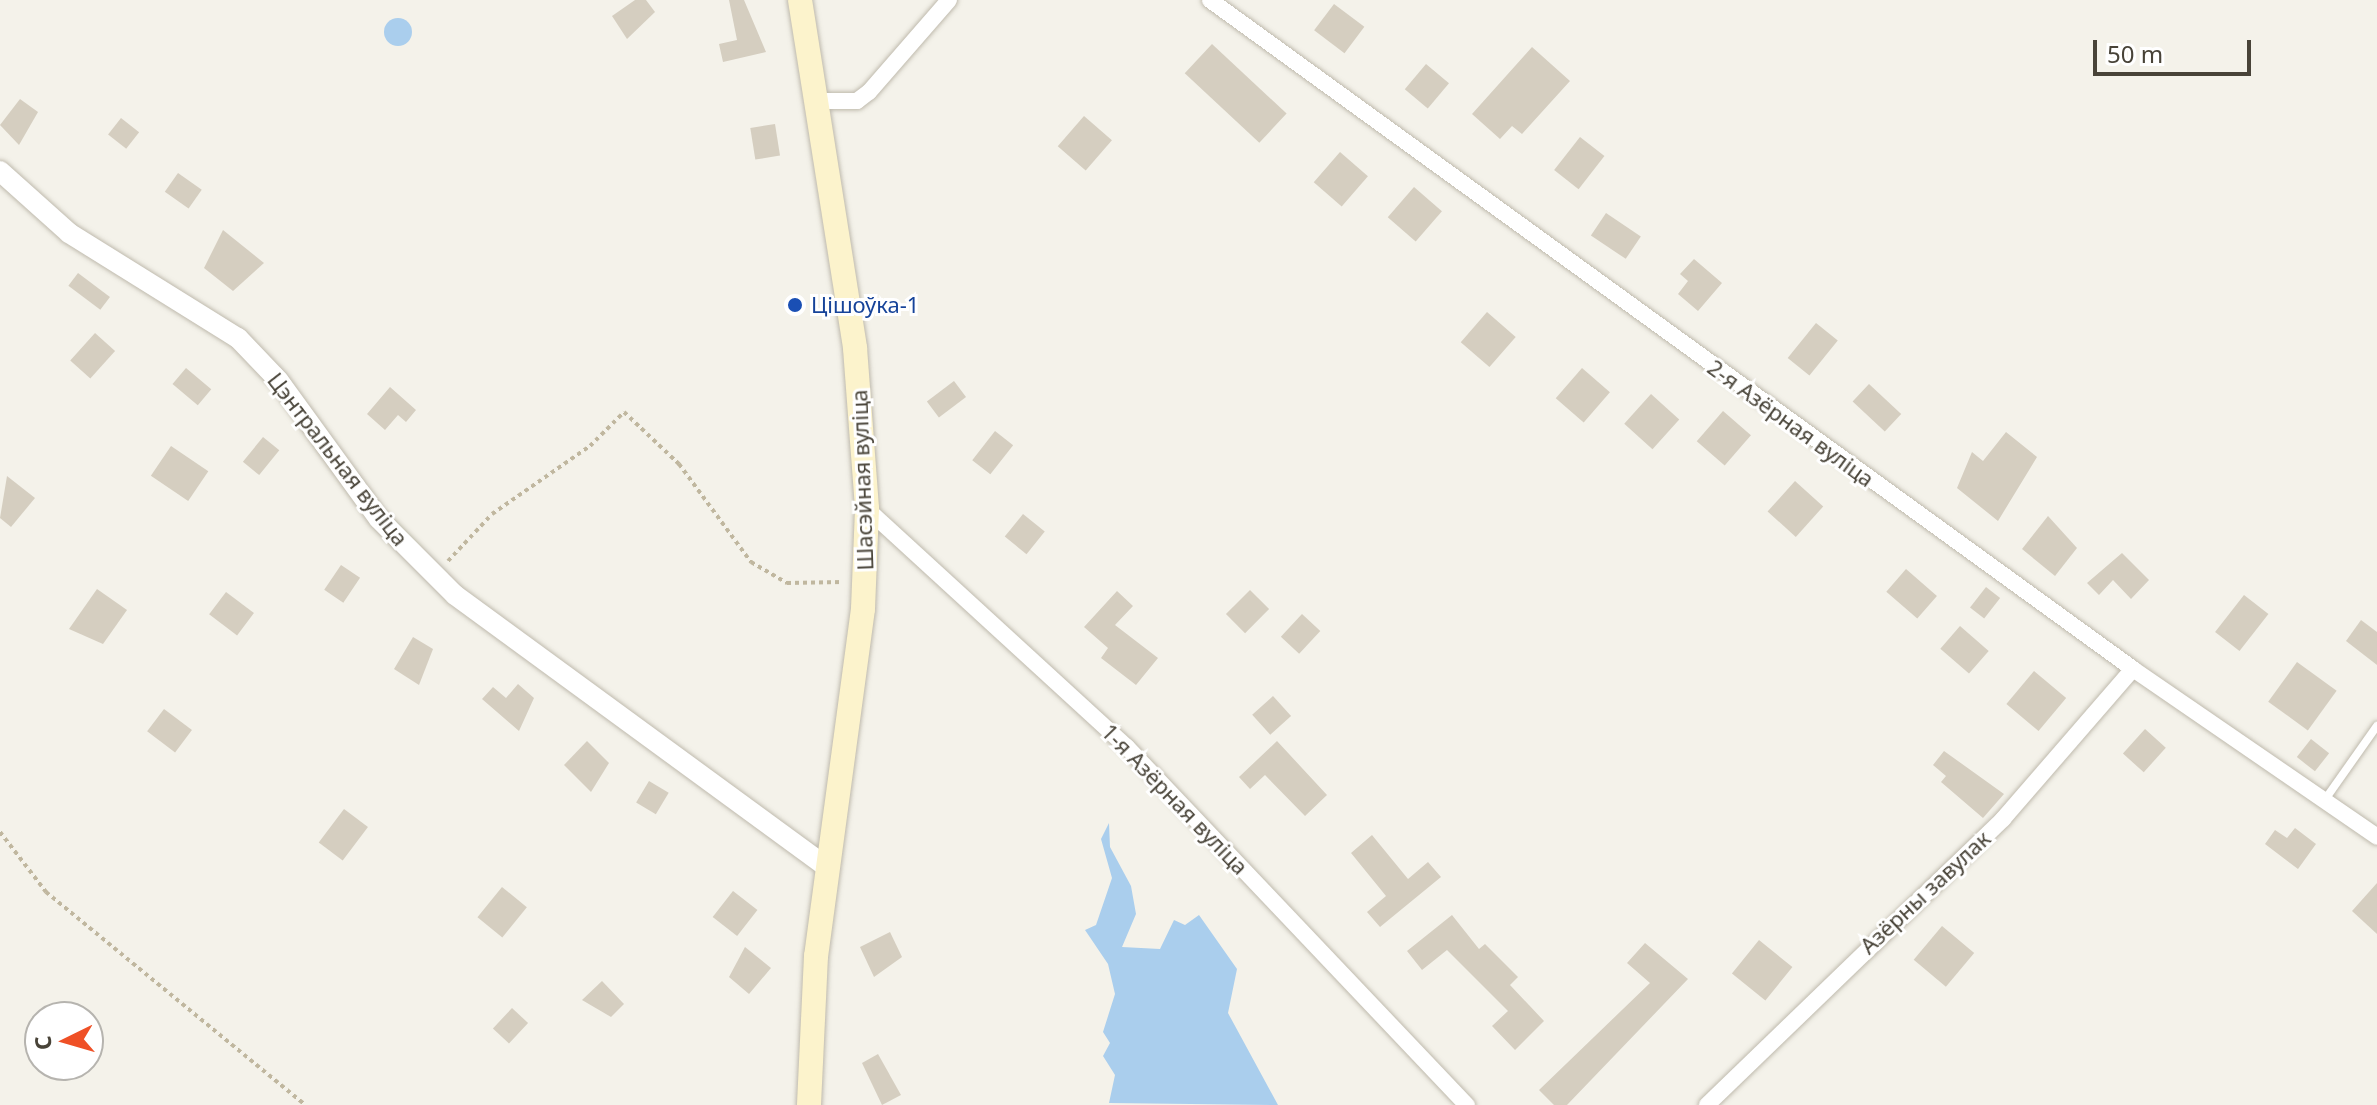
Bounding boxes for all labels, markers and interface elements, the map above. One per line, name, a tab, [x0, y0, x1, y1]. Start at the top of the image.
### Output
scale bar	[2097, 24, 2255, 74]
text: 50 m	[2107, 37, 2163, 70]
place label: Цішоўка-1	[811, 292, 919, 318]
marker: Цішоўка-1	[786, 296, 804, 314]
street label: 2-я Азёрная вуліца	[1703, 354, 1879, 492]
street label: Цэнтральная вуліца	[262, 367, 414, 551]
street label: Шасэйная вуліца	[846, 389, 878, 571]
street label: 1-я Азёрная вуліца	[1096, 718, 1254, 880]
street label: Азёрны завулак	[1854, 825, 1996, 959]
north arrow	[24, 1001, 104, 1081]
text: С	[27, 1035, 58, 1051]

